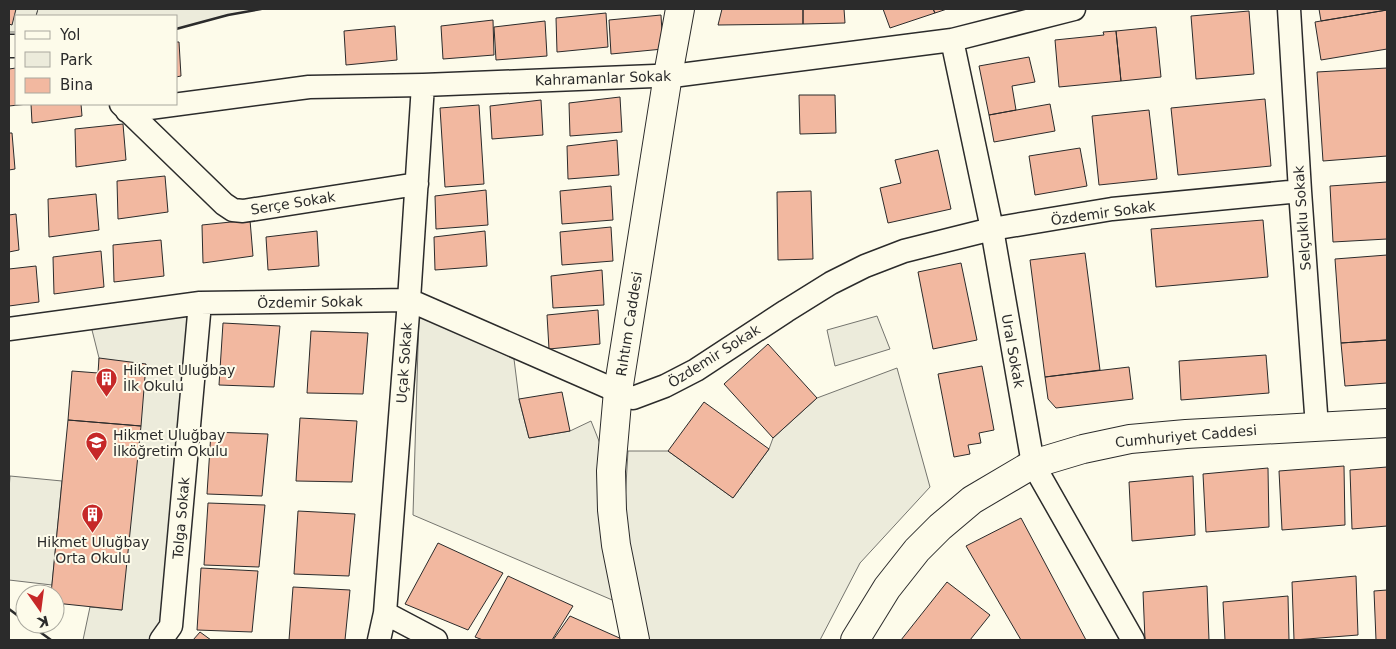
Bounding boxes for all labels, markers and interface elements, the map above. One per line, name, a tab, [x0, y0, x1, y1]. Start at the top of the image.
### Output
legend	[15, 15, 178, 105]
text: Yol	[59, 26, 81, 44]
text: Park	[60, 51, 93, 69]
street label: Kahramanlar Sokak	[535, 68, 672, 88]
text: Bina	[60, 76, 93, 94]
street label: Selçuklu Sokak	[1290, 164, 1314, 271]
street label: Serçe Sokak	[249, 188, 337, 218]
street label: Özdemir Sokak	[1049, 197, 1157, 228]
street label: Rıhtım Caddesi	[613, 270, 645, 378]
street label: Özdemir Sokak	[257, 292, 364, 311]
street label: Ural Sokak	[999, 313, 1028, 390]
street label: Özdemir Sokak	[664, 320, 764, 391]
street label: Uçak Sokak	[393, 321, 415, 404]
place label: Hikmet Uluğbay İlk Okulu	[123, 362, 235, 394]
building icon: Hikmet Uluğbay İlk Okulu	[95, 366, 119, 397]
street label: Cumhuriyet Caddesi	[1114, 422, 1258, 450]
place label: Hikmet Uluğbay İlköğretim Okulu	[113, 427, 228, 459]
school or university icon: Hikmet Uluğbay İlköğretim Okulu	[85, 431, 109, 462]
street label: Tolga Sokak	[169, 475, 193, 561]
building icon: Hikmet Uluğbay Orta Okulu	[81, 502, 105, 533]
place label: Hikmet Uluğbay Orta Okulu	[37, 534, 149, 566]
north arrow	[15, 584, 65, 634]
text: K	[35, 613, 50, 631]

